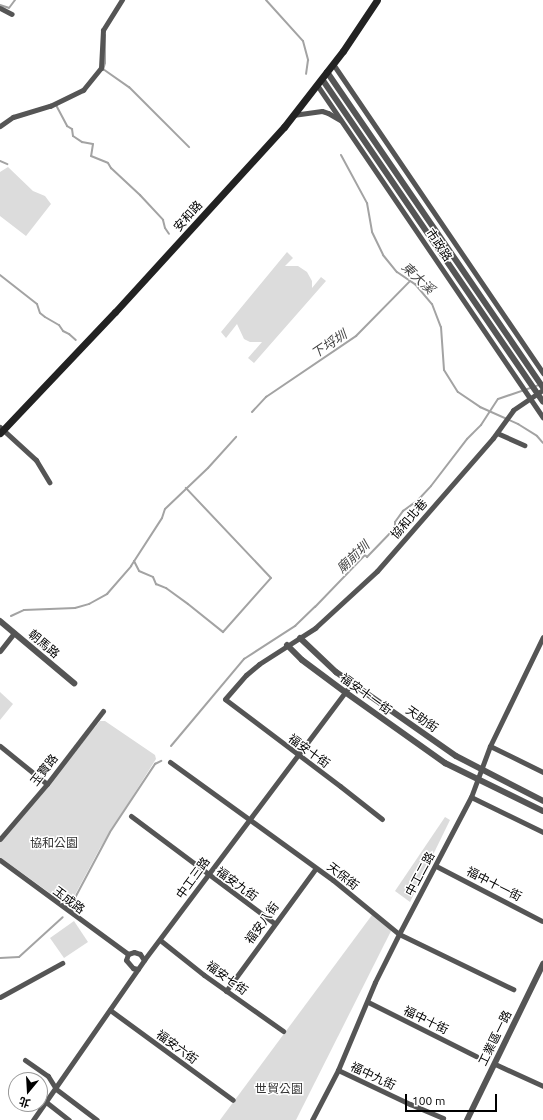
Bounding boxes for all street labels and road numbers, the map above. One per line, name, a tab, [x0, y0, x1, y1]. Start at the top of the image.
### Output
street label: 安和路	[171, 198, 205, 234]
street label: 市政路	[423, 226, 455, 264]
street label: 協和北巷	[388, 496, 430, 542]
street label: 朝馬路	[26, 627, 62, 661]
street label: 福安十一街	[337, 671, 395, 717]
street label: 天助街	[403, 703, 441, 735]
street label: 福安十街	[285, 731, 333, 771]
street label: 玉寶路	[27, 751, 61, 789]
street label: 中工二路	[402, 849, 438, 899]
street label: 中工三路	[173, 854, 213, 902]
street label: 天保街	[324, 859, 362, 893]
street label: 福安九街	[213, 864, 261, 904]
street label: 福中十一街	[464, 864, 524, 904]
street label: 玉成路	[50, 883, 88, 917]
street label: 福安八街	[242, 899, 282, 947]
street label: 福安七街	[203, 958, 251, 998]
street label: 福中十街	[401, 1003, 451, 1037]
street label: 工業區一路	[475, 1008, 515, 1068]
street label: 福安六街	[153, 1027, 201, 1067]
street label: 福中九街	[348, 1059, 398, 1093]

